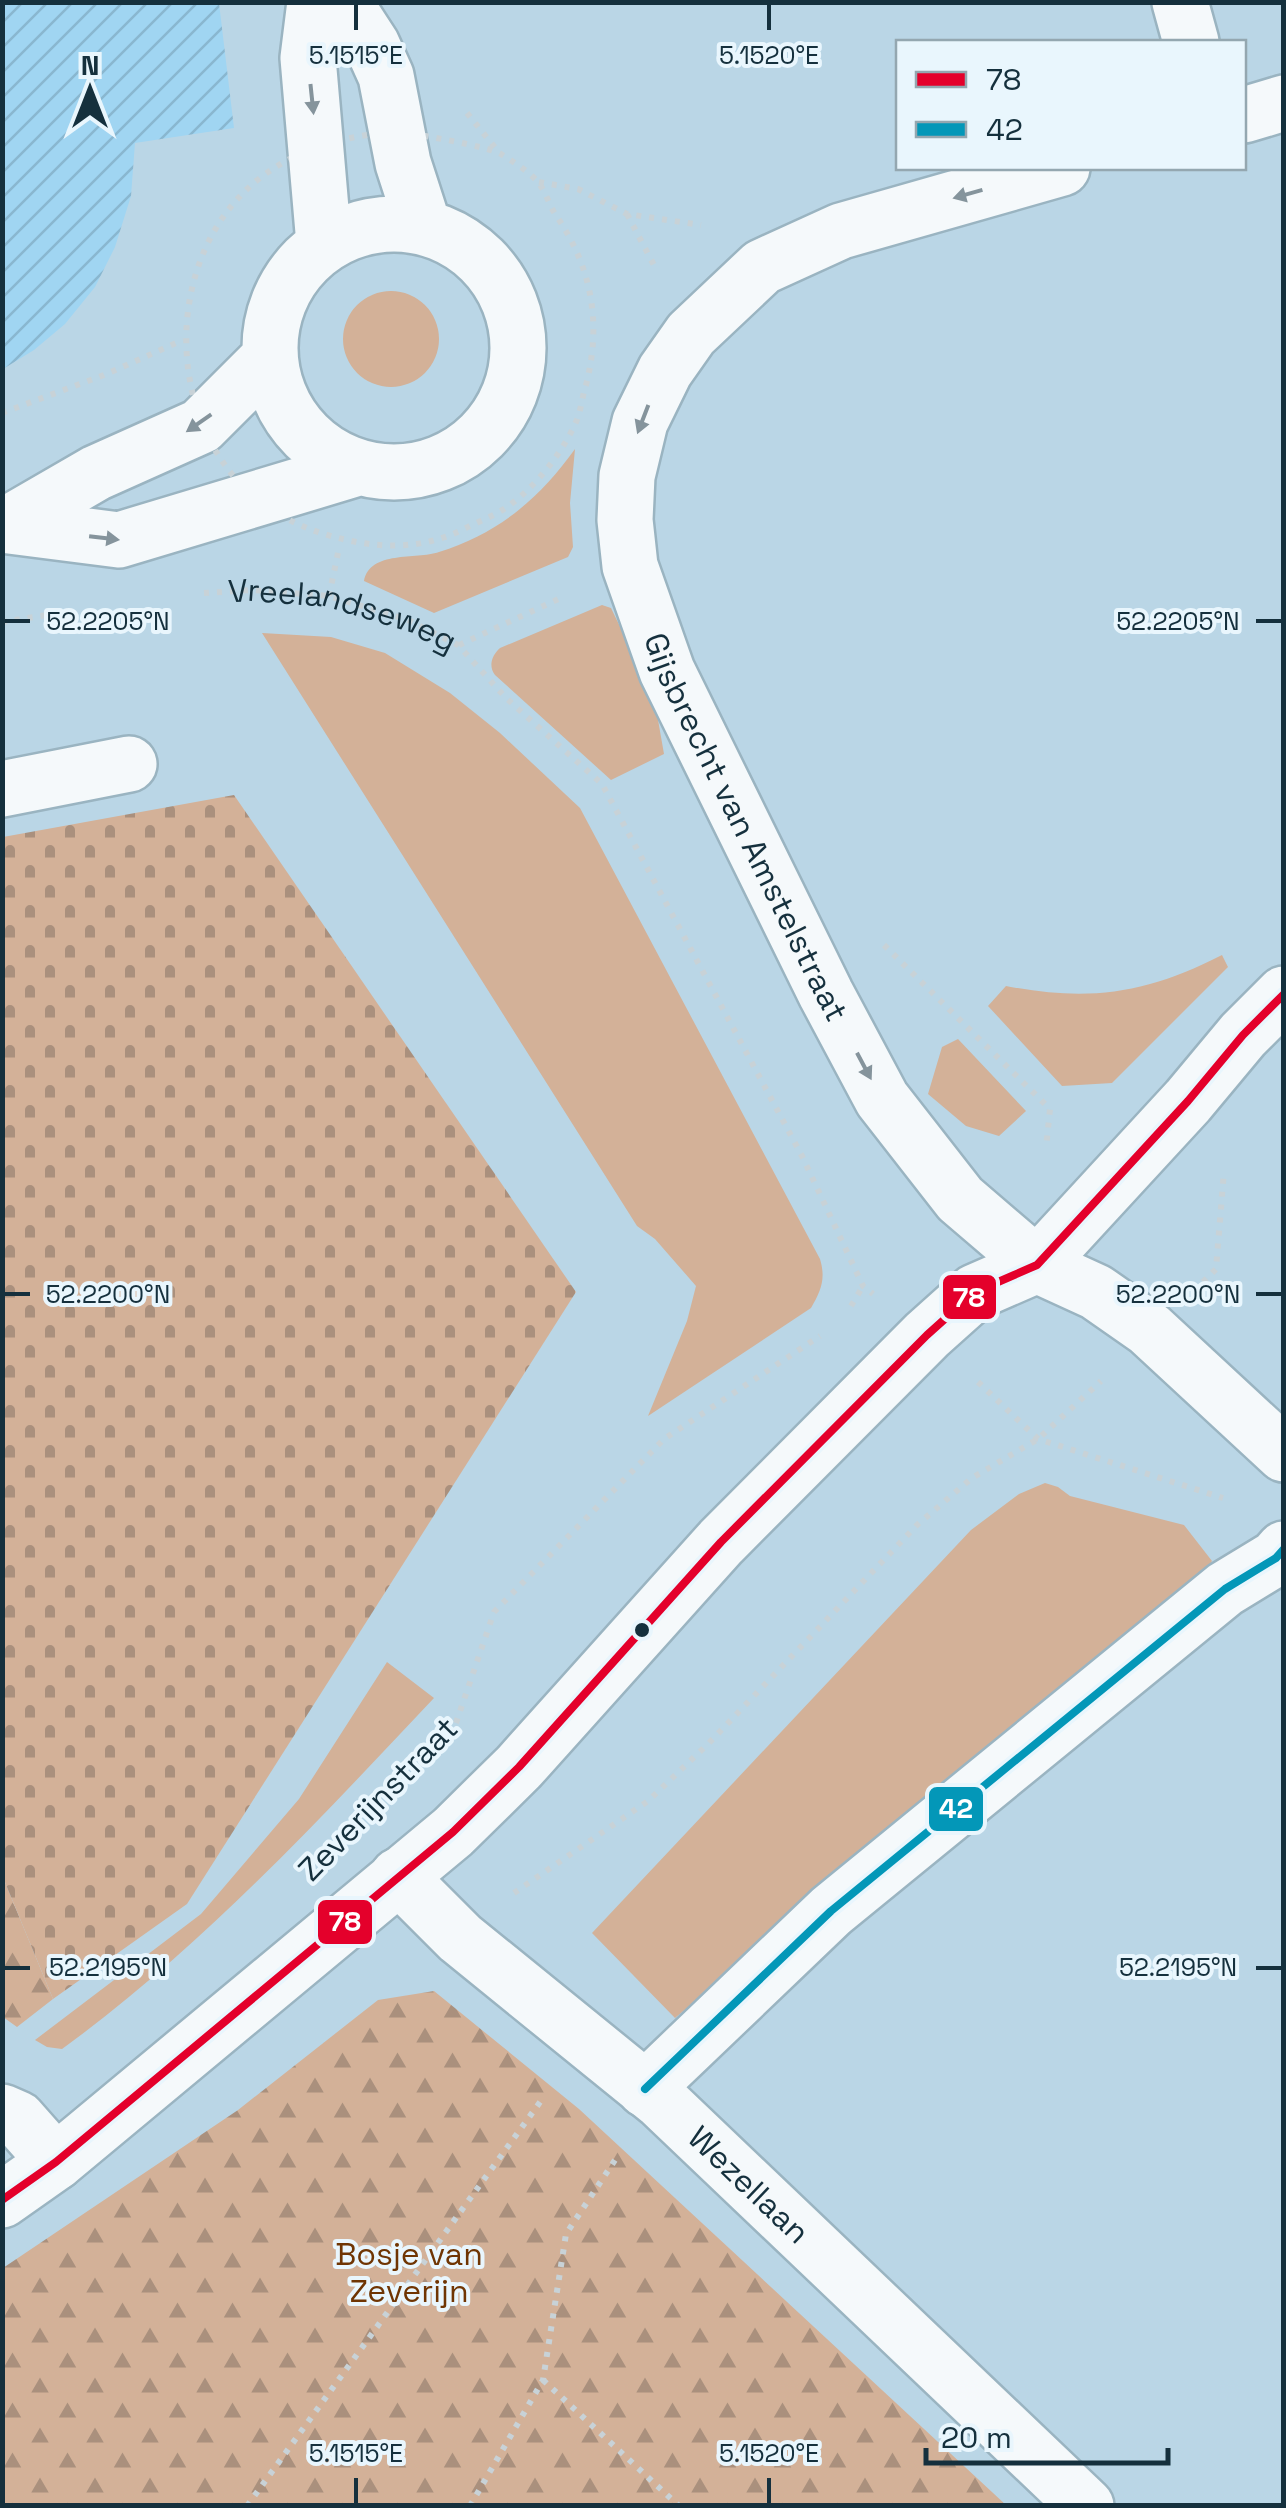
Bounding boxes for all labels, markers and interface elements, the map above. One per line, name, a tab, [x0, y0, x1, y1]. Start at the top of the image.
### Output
text: 5.1515°E	[309, 39, 403, 71]
text: 5.1520°E	[719, 39, 819, 71]
north arrow	[40, 40, 140, 140]
legend	[896, 40, 1246, 170]
text: N	[81, 47, 99, 83]
text: 78	[986, 60, 1022, 99]
one-way arrow	[304, 84, 320, 116]
text: 42	[986, 110, 1023, 149]
one-way arrow	[953, 187, 983, 202]
one-way arrow	[635, 404, 651, 434]
one-way arrow	[186, 413, 213, 433]
one-way arrow	[89, 530, 120, 546]
street label: Vreelandseweg	[227, 570, 463, 661]
text: 52.2205°N	[46, 605, 170, 637]
text: 52.2205°N	[1116, 605, 1240, 637]
street label: Gijsbrecht van Amstelstraat	[635, 628, 857, 1028]
one-way arrow	[855, 1051, 872, 1080]
line badge: 78	[941, 1273, 998, 1321]
text: 52.2200°N	[46, 1278, 170, 1310]
text: 52.2200°N	[1116, 1278, 1240, 1310]
text: 78	[953, 1279, 985, 1315]
unlabelled marker	[632, 1620, 652, 1640]
street label: Zeverijnstraat	[290, 1709, 466, 1889]
line badge: 42	[927, 1785, 985, 1833]
text: 42	[939, 1790, 973, 1826]
line badge: 78	[316, 1898, 374, 1946]
text: 78	[329, 1903, 361, 1939]
text: 52.2195°N	[49, 1951, 167, 1983]
text: 52.2195°N	[1119, 1951, 1237, 1983]
street label: Wezellaan	[680, 2118, 818, 2252]
park label: Bosje van Zeverijn	[335, 2234, 483, 2311]
scale bar	[926, 2403, 1168, 2465]
text: 20 m	[941, 2418, 1012, 2457]
text: 5.1515°E	[309, 2437, 403, 2469]
text: 5.1520°E	[719, 2437, 819, 2469]

